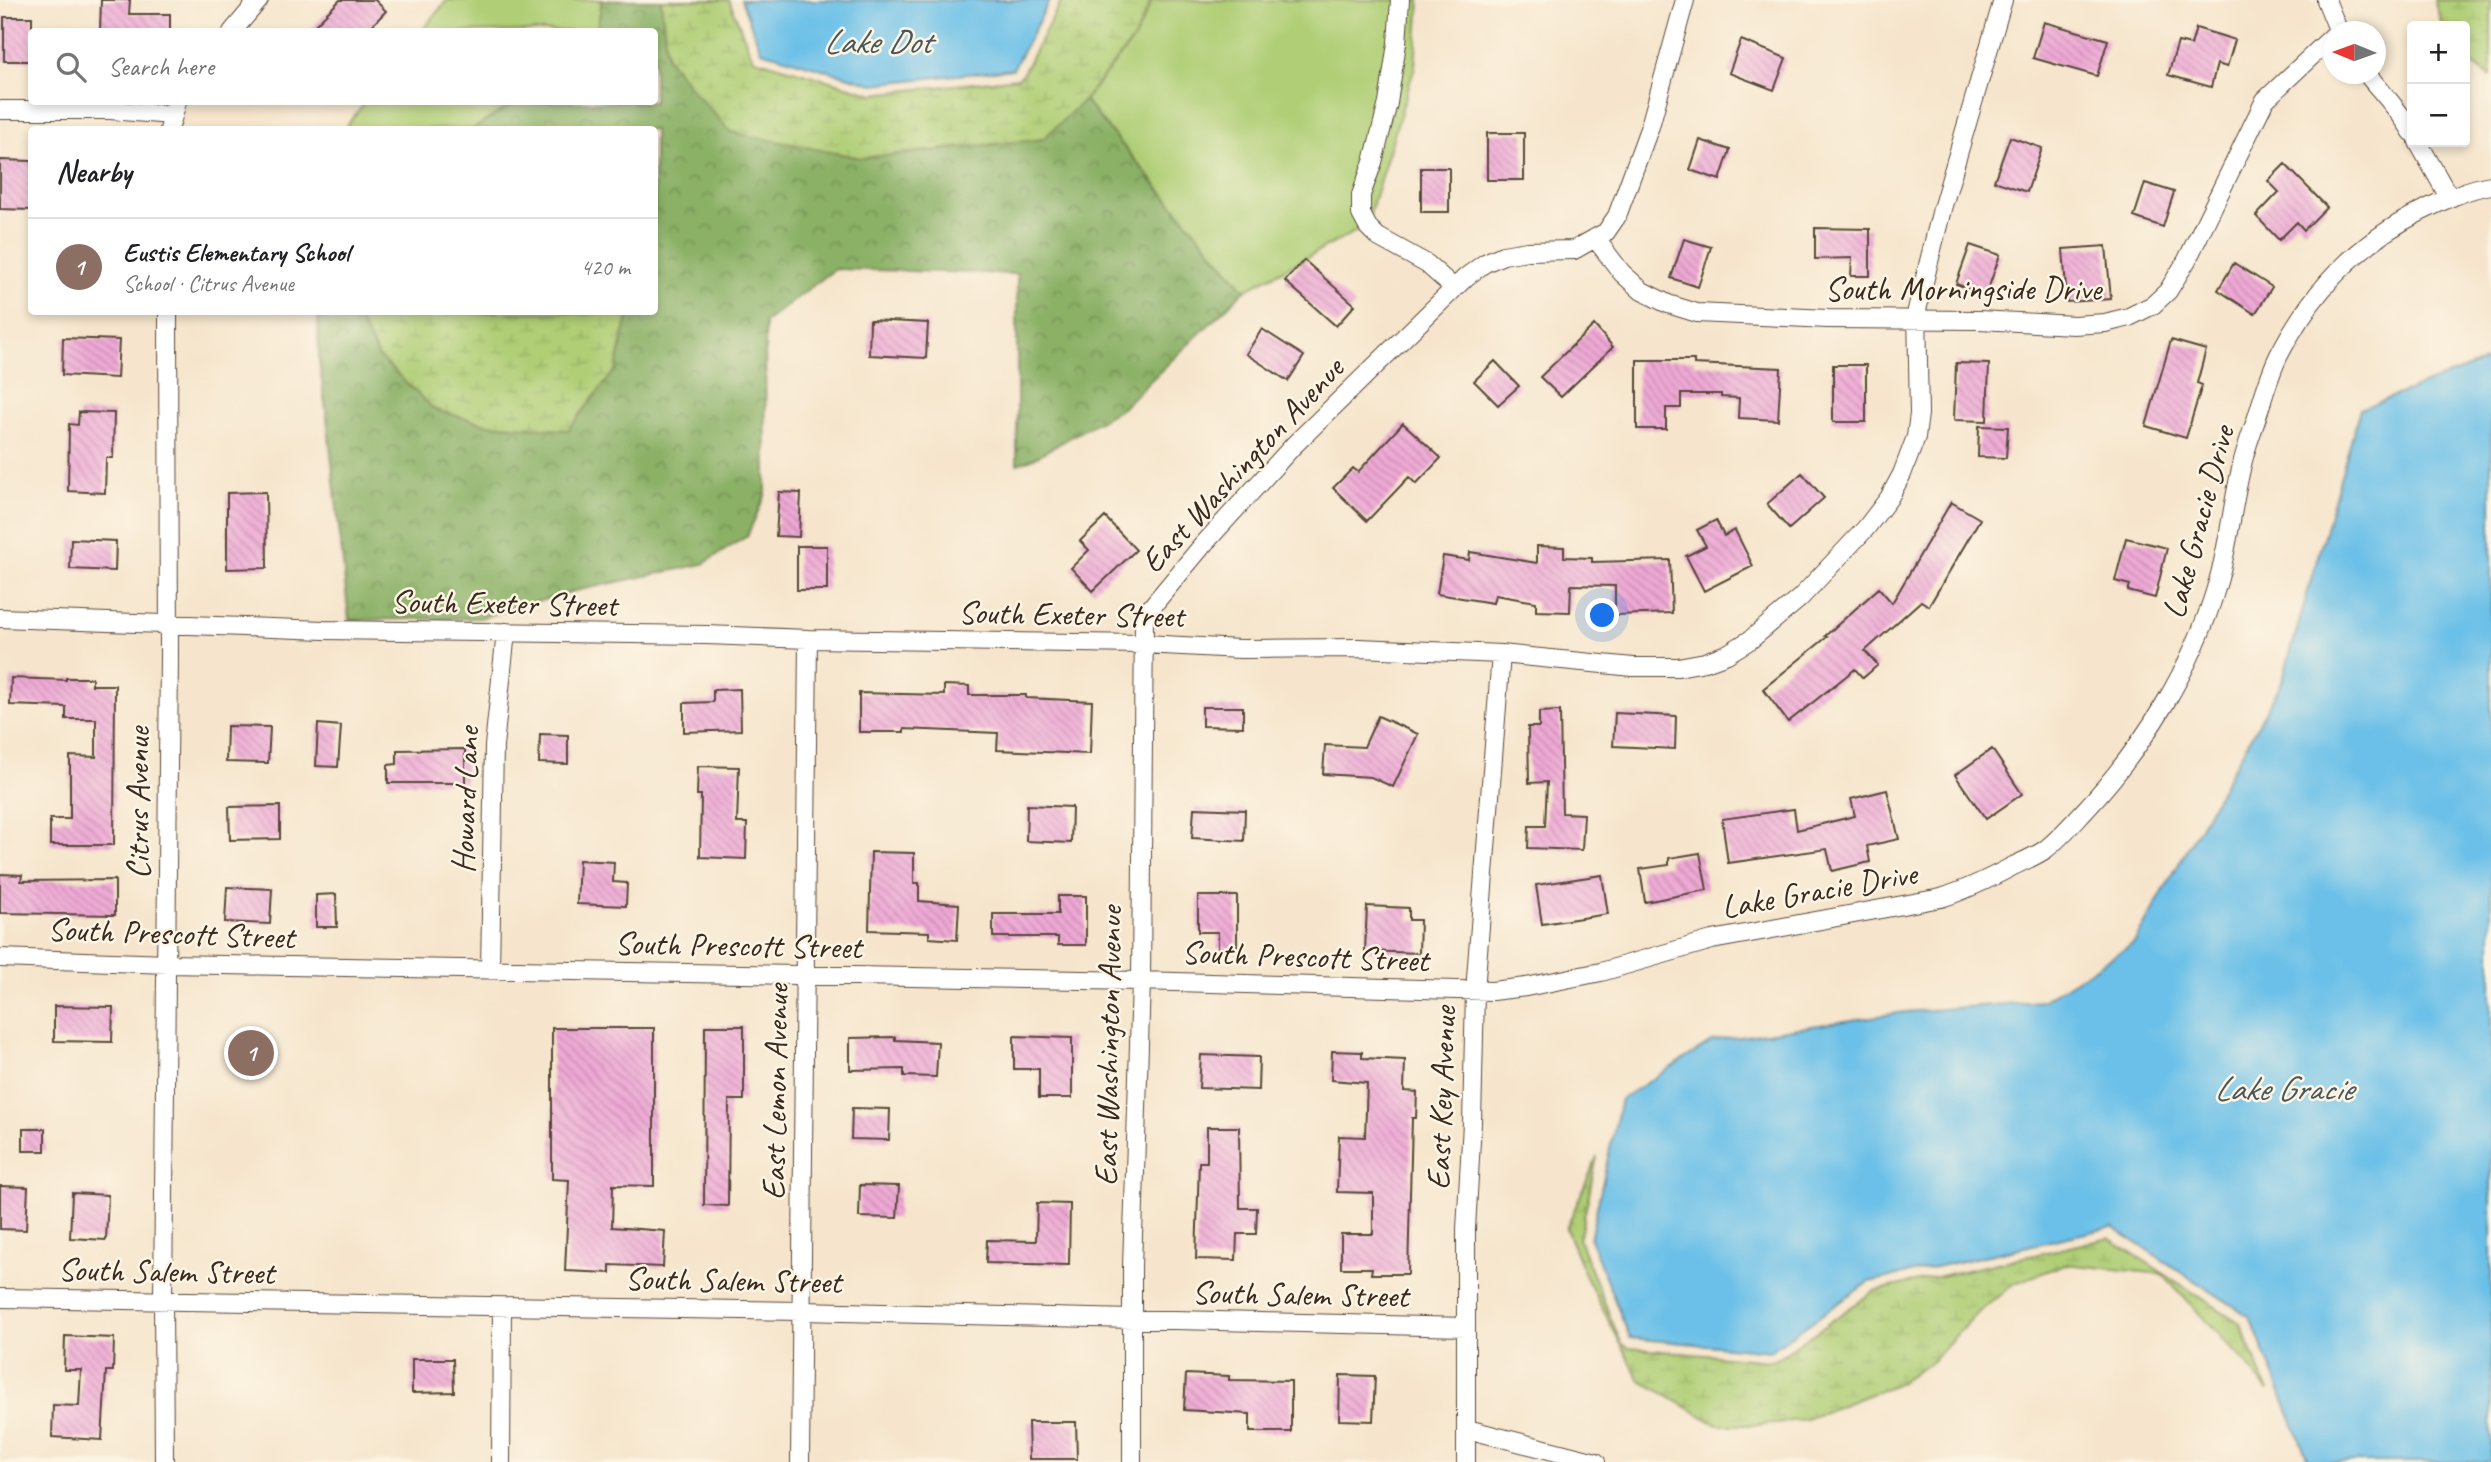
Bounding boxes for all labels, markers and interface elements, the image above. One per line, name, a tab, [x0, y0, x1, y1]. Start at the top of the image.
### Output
water label: Lake Dot	[824, 19, 937, 64]
north arrow	[2323, 21, 2386, 84]
map controls	[2407, 21, 2470, 147]
button: +	[2407, 21, 2470, 84]
search box	[28, 28, 658, 105]
icon: search	[52, 48, 90, 86]
text: Search here	[108, 50, 214, 83]
button: −	[2407, 84, 2470, 147]
text: Nearby	[56, 153, 132, 191]
text: Eustis Elementary School	[123, 236, 350, 269]
text: 1	[74, 253, 84, 282]
text: 420 m	[581, 253, 630, 282]
street label: South Morningside Drive	[1825, 268, 2104, 310]
text: School · Citrus Avenue	[123, 269, 294, 298]
street label: East Washington Avenue	[1131, 347, 1354, 582]
street label: Lake Gracie Drive	[2152, 419, 2244, 623]
street label: South Exeter Street	[391, 580, 620, 626]
street label: South Exeter Street	[958, 591, 1187, 637]
your location	[1585, 598, 1619, 632]
street label: Howard Lane	[441, 724, 489, 874]
street label: Citrus Avenue	[117, 725, 159, 879]
street label: Lake Gracie Drive	[1718, 852, 1922, 928]
street label: East Washington Avenue	[1085, 904, 1131, 1186]
street label: South Prescott Street	[47, 908, 298, 958]
street label: South Prescott Street	[614, 922, 865, 968]
street label: South Prescott Street	[1181, 931, 1432, 981]
street label: East Lemon Avenue	[752, 981, 798, 1200]
street label: East Key Avenue	[1417, 1003, 1465, 1190]
pin: 1	[228, 1027, 274, 1079]
water label: Lake Gracie	[2214, 1066, 2357, 1111]
street label: South Salem Street	[57, 1248, 278, 1294]
street label: South Salem Street	[624, 1257, 845, 1303]
street label: South Salem Street	[1191, 1271, 1412, 1317]

